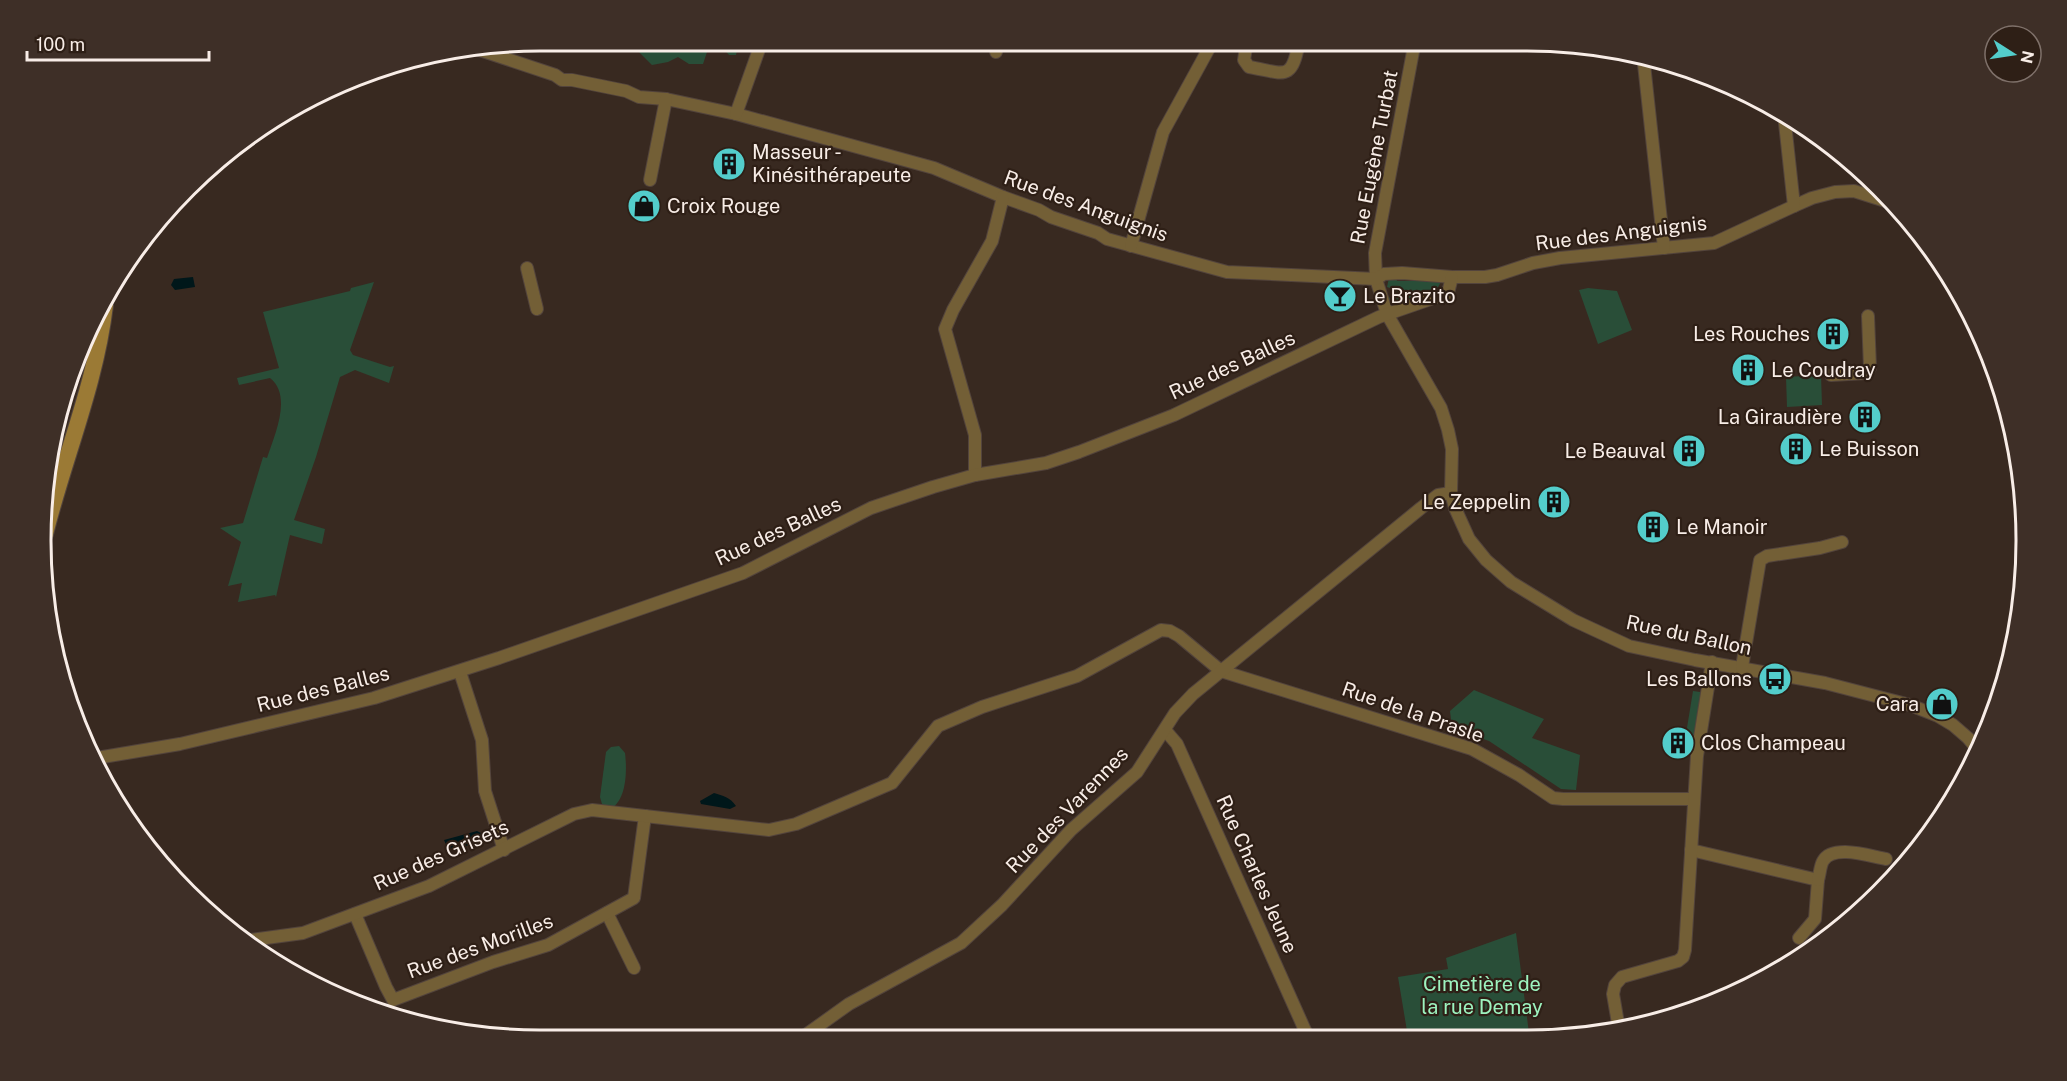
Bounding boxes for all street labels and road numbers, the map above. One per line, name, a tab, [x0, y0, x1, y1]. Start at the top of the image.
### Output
street label: Rue Eugène Turbat	[1345, 68, 1403, 246]
street label: Rue des Anguignis	[1001, 165, 1171, 247]
street label: Rue des Anguignis	[1534, 211, 1708, 255]
street label: Rue des Balles	[1165, 325, 1299, 405]
street label: Rue des Balles	[711, 491, 845, 571]
street label: Rue du Ballon	[1624, 610, 1754, 660]
street label: Rue des Balles	[254, 661, 392, 717]
street label: Rue de la Prasle	[1339, 676, 1487, 748]
street label: Rue des Varennes	[1001, 742, 1133, 878]
street label: Rue Charles Jeune	[1211, 791, 1303, 957]
street label: Rue des Grisets	[370, 815, 512, 895]
street label: Rue des Morilles	[404, 908, 556, 984]

